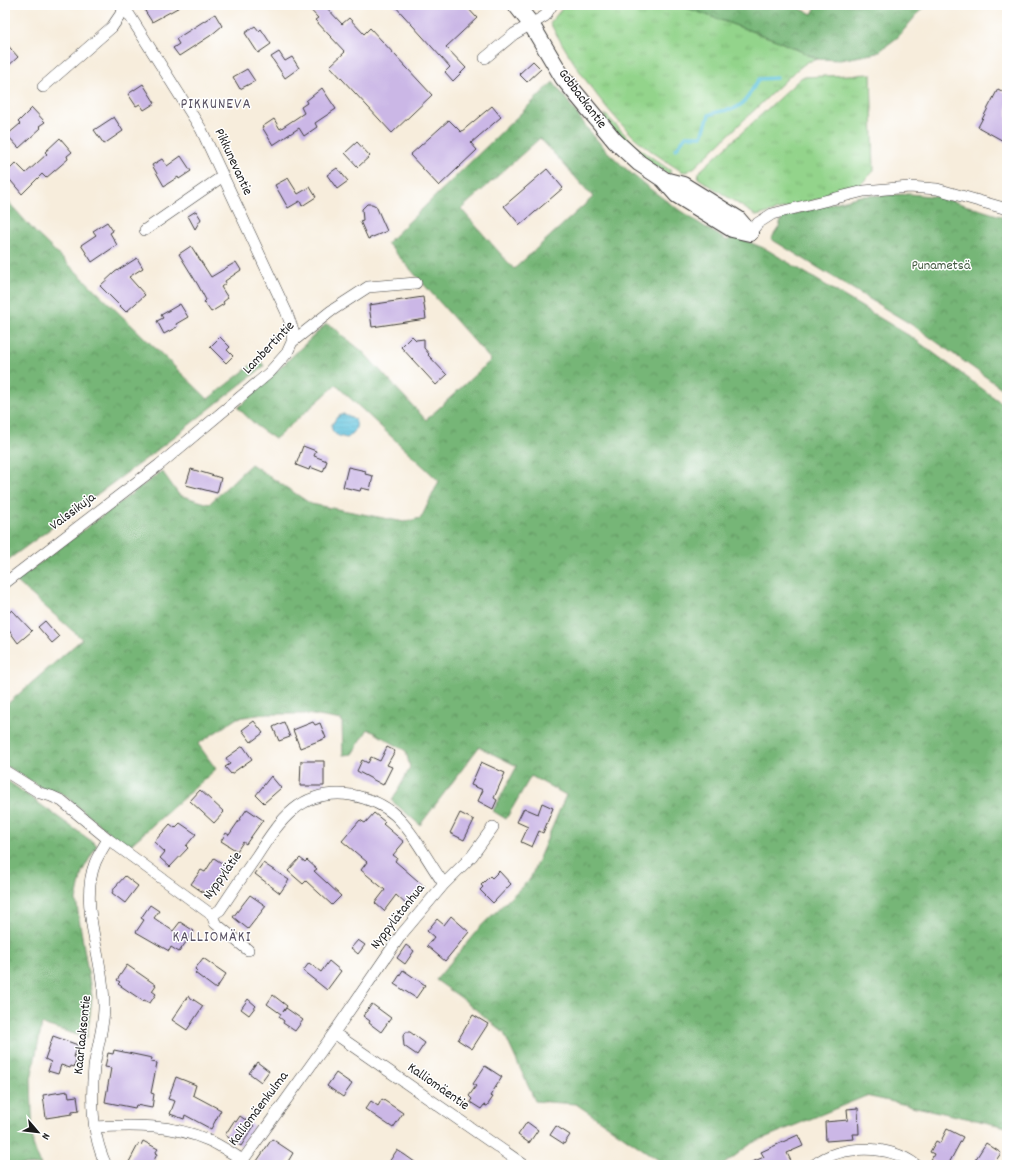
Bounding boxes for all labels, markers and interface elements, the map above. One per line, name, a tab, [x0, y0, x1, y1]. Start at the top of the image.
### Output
street label: Gobbackantie	[553, 65, 611, 133]
district label: PIKKUNEVA	[180, 94, 252, 116]
street label: Pikkunevantie	[209, 125, 257, 199]
park label: Punametsä	[911, 256, 971, 276]
street label: Lambertintie	[238, 317, 300, 379]
street label: Valssikuja	[46, 488, 101, 536]
street label: Nyppylätie	[199, 848, 247, 904]
street label: Nyppylätanhua	[366, 879, 430, 954]
district label: KALLIOMÄKI	[173, 927, 251, 949]
street label: Kaarlaaksontie	[69, 994, 97, 1076]
street label: Kalliomäentie	[403, 1058, 473, 1116]
street label: Kalliomäenkulma	[224, 1067, 294, 1151]
north arrow	[18, 1112, 58, 1152]
text: N	[36, 1130, 53, 1142]

